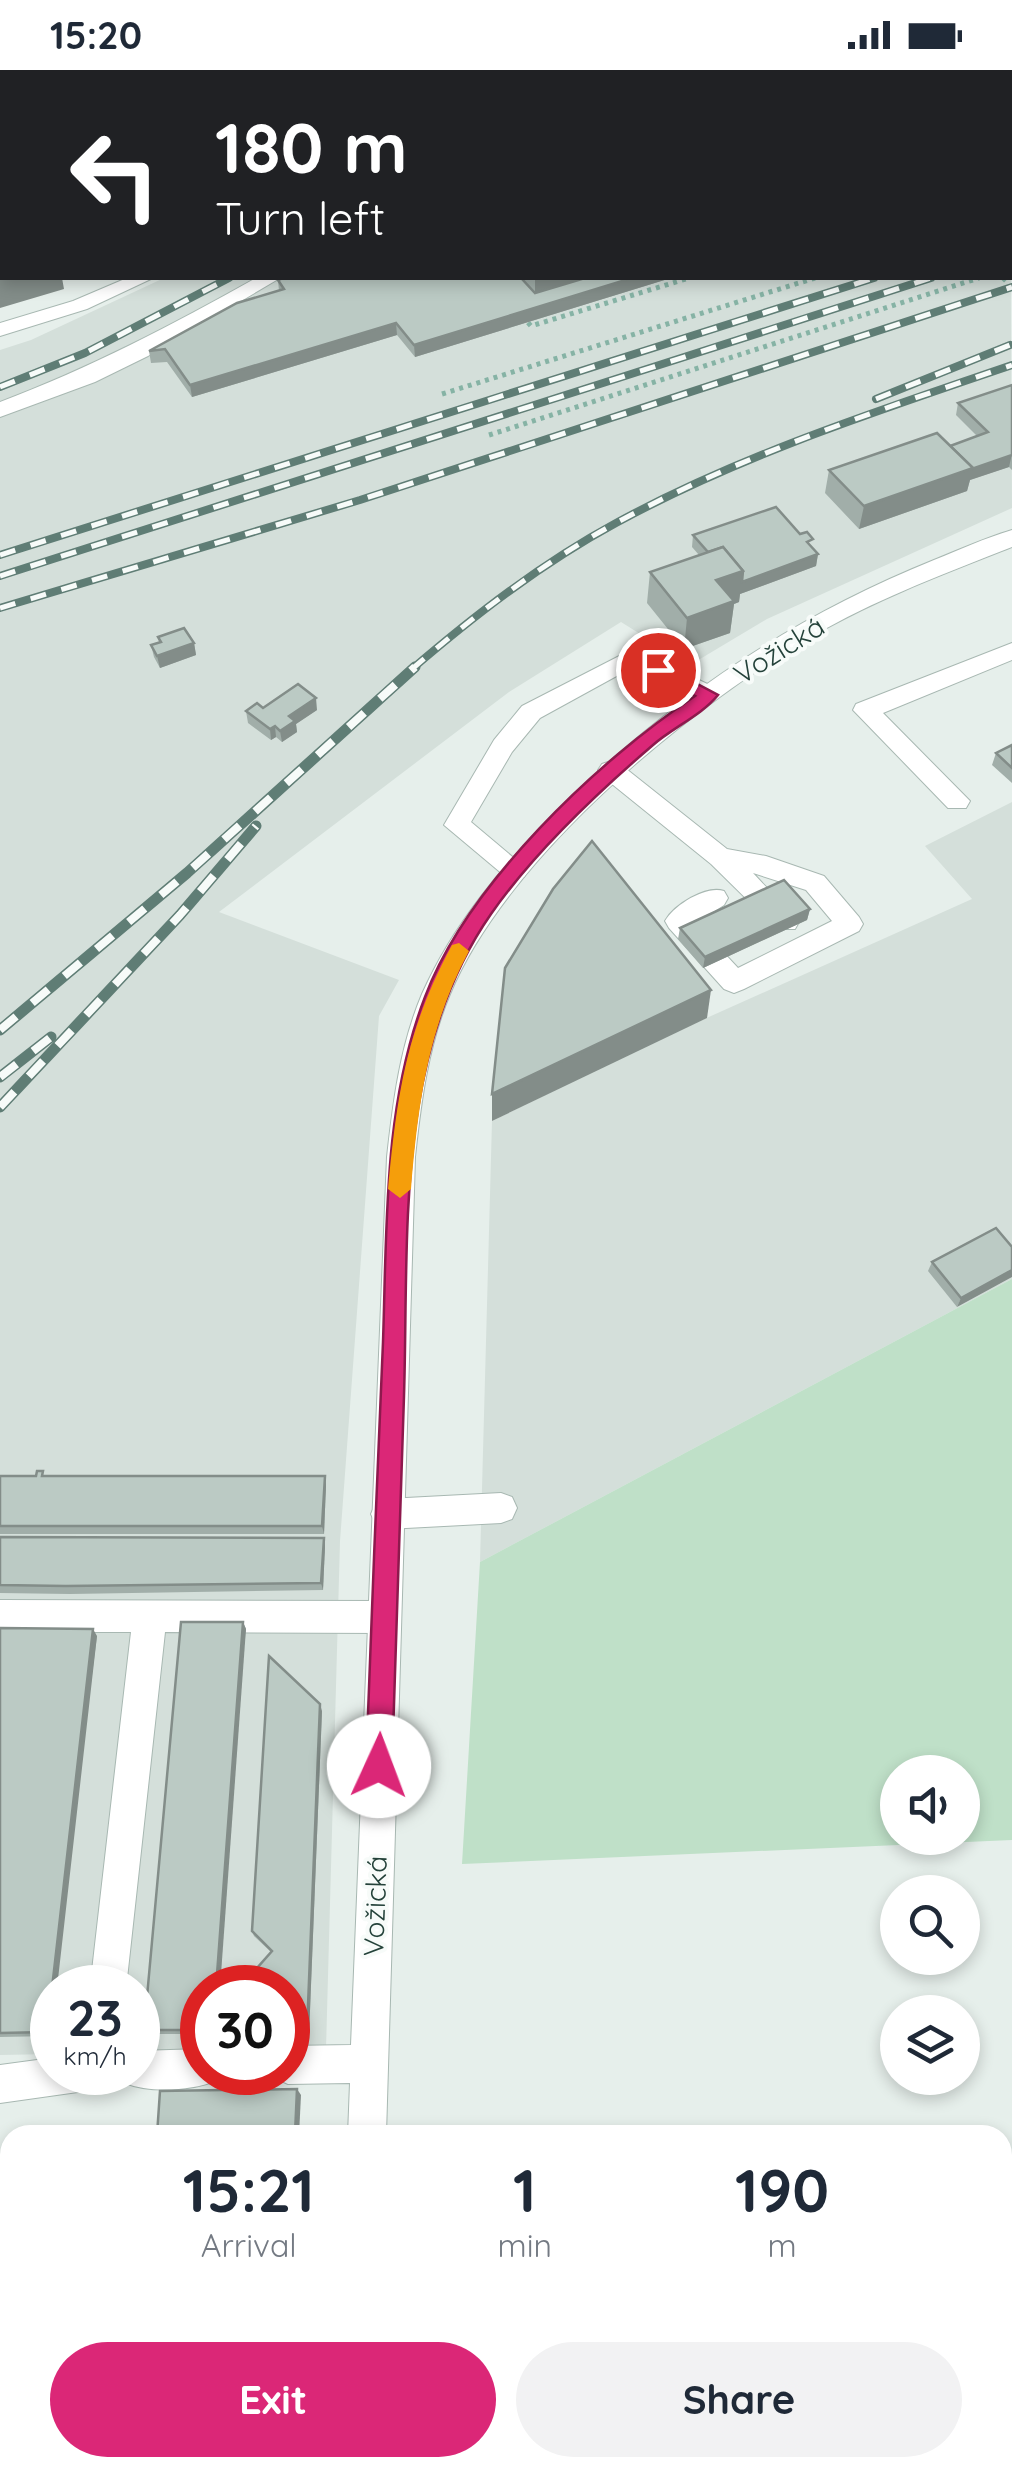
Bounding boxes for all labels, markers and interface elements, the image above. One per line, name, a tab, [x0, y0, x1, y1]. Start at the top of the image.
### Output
text: 15:20	[50, 11, 142, 59]
text: 180 m	[215, 103, 408, 191]
icon: left	[50, 110, 180, 240]
text: Turn left	[215, 190, 385, 246]
street label: Vožická	[727, 608, 831, 691]
pin	[616, 628, 701, 713]
icon: arrive	[631, 643, 686, 698]
position arrow	[327, 1714, 431, 1818]
map controls	[880, 1755, 980, 2095]
button: sound	[880, 1755, 980, 1855]
street label: Vožická	[355, 1855, 394, 1957]
button: search	[880, 1875, 980, 1975]
speed limit sign: 30	[180, 1965, 310, 2095]
text: 23	[67, 1986, 123, 2049]
button: layers	[880, 1995, 980, 2095]
text: km/h	[63, 2040, 127, 2071]
text: 15:21	[183, 2152, 315, 2227]
text: 1	[513, 2152, 536, 2227]
text: 190	[735, 2152, 829, 2227]
text: Arrival	[201, 2225, 297, 2265]
text: min	[497, 2225, 552, 2265]
text: m	[767, 2225, 797, 2265]
button: Exit	[50, 2342, 496, 2457]
button: Share	[516, 2342, 962, 2457]

